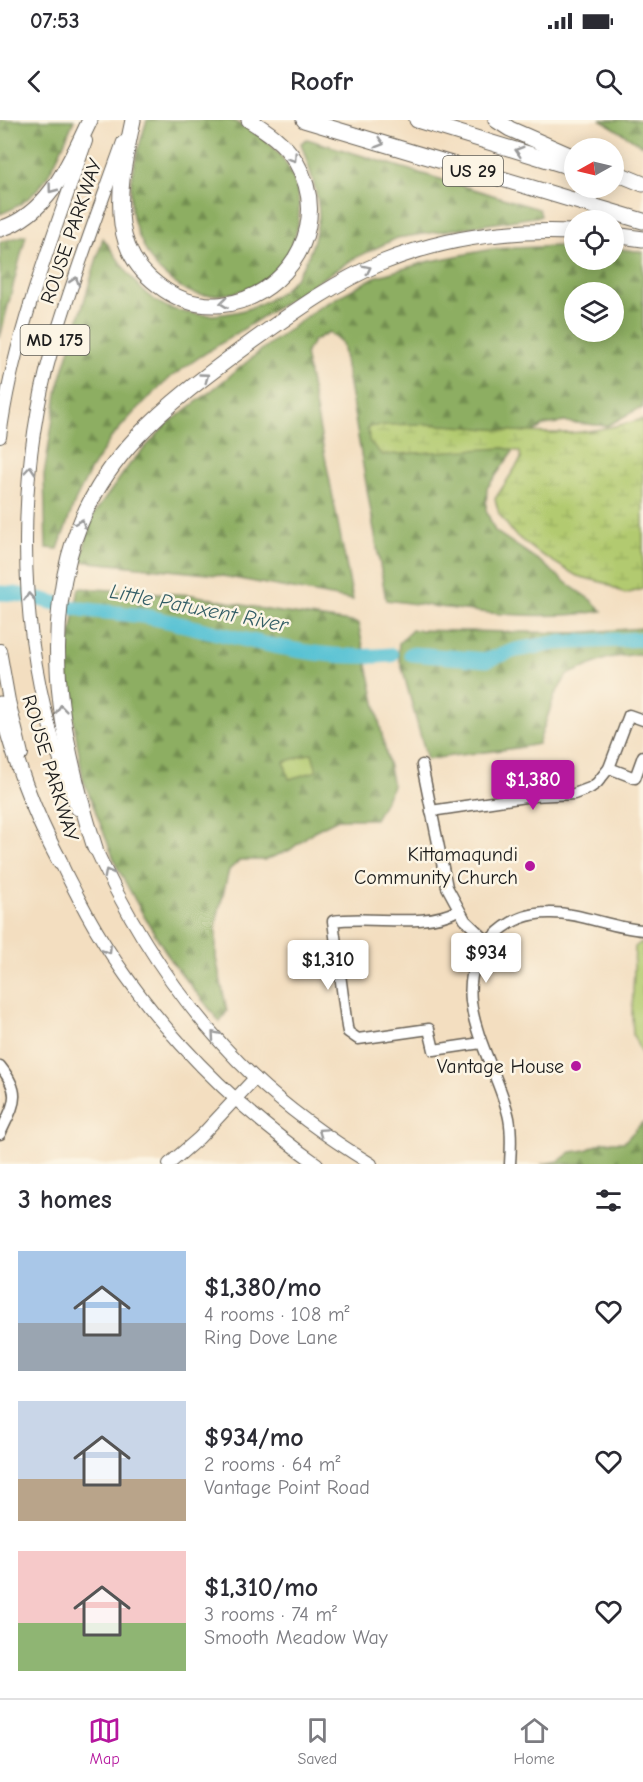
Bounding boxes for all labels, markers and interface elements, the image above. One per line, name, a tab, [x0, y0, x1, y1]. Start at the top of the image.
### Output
text: 07:53	[30, 8, 80, 34]
icon: back	[18, 65, 51, 98]
icon: search	[592, 65, 625, 98]
text: Roofr	[290, 66, 353, 97]
one-way arrow	[374, 136, 385, 148]
north arrow	[564, 138, 624, 198]
map controls	[564, 138, 624, 342]
one-way arrow	[514, 146, 524, 158]
one-way arrow	[286, 151, 297, 162]
street label: ROUSE PARKWAY	[36, 155, 107, 307]
road number: US 29	[443, 156, 503, 186]
one-way arrow	[48, 183, 59, 194]
button: locate	[564, 210, 624, 270]
one-way arrow	[361, 265, 372, 277]
one-way arrow	[67, 276, 80, 287]
button: layers	[564, 282, 624, 342]
one-way arrow	[219, 296, 229, 309]
road number: MD 175	[20, 325, 90, 355]
one-way arrow	[198, 373, 209, 384]
one-way arrow	[23, 466, 36, 475]
one-way arrow	[74, 519, 86, 530]
water label: Little Patuxent River	[108, 579, 292, 637]
one-way arrow	[23, 593, 36, 602]
street label: ROUSE PARKWAY	[17, 692, 84, 844]
one-way arrow	[55, 705, 68, 714]
pin: $1,380	[484, 760, 582, 811]
text: $1,380	[505, 768, 561, 791]
place label: Kittamaqundi Community Church	[354, 843, 518, 889]
marker: Kittamaqundi Community Church	[523, 859, 537, 873]
one-way arrow	[104, 868, 115, 879]
pin: $934	[450, 933, 522, 984]
pin: $1,310	[279, 940, 377, 991]
text: $934	[465, 941, 507, 964]
one-way arrow	[101, 944, 113, 954]
text: $1,310	[302, 948, 354, 971]
one-way arrow	[211, 1031, 222, 1041]
place label: Vantage House	[437, 1055, 564, 1078]
marker: Vantage House	[569, 1059, 583, 1073]
one-way arrow	[318, 1128, 329, 1139]
icon: filters	[592, 1184, 625, 1217]
text: 3 homes	[18, 1185, 112, 1215]
text: $1,380/mo	[204, 1273, 321, 1303]
icon: home	[66, 1275, 138, 1347]
icon: heart	[592, 1295, 625, 1328]
text: 4 rooms · 108 m²	[204, 1303, 349, 1326]
text: Ring Dove Lane	[204, 1326, 337, 1349]
text: $934/mo	[204, 1423, 304, 1453]
icon: home	[66, 1425, 138, 1497]
icon: heart	[592, 1445, 625, 1478]
text: 2 rooms · 64 m²	[204, 1453, 340, 1476]
text: Vantage Point Road	[204, 1476, 370, 1499]
text: $1,310/mo	[204, 1573, 318, 1603]
icon: home	[66, 1575, 138, 1647]
icon: heart	[592, 1595, 625, 1628]
text: 3 rooms · 74 m²	[204, 1603, 337, 1626]
text: Smooth Meadow Way	[204, 1626, 388, 1649]
tab: Map	[88, 1714, 121, 1768]
tab: Saved	[297, 1714, 337, 1768]
tab: Home	[514, 1714, 555, 1768]

